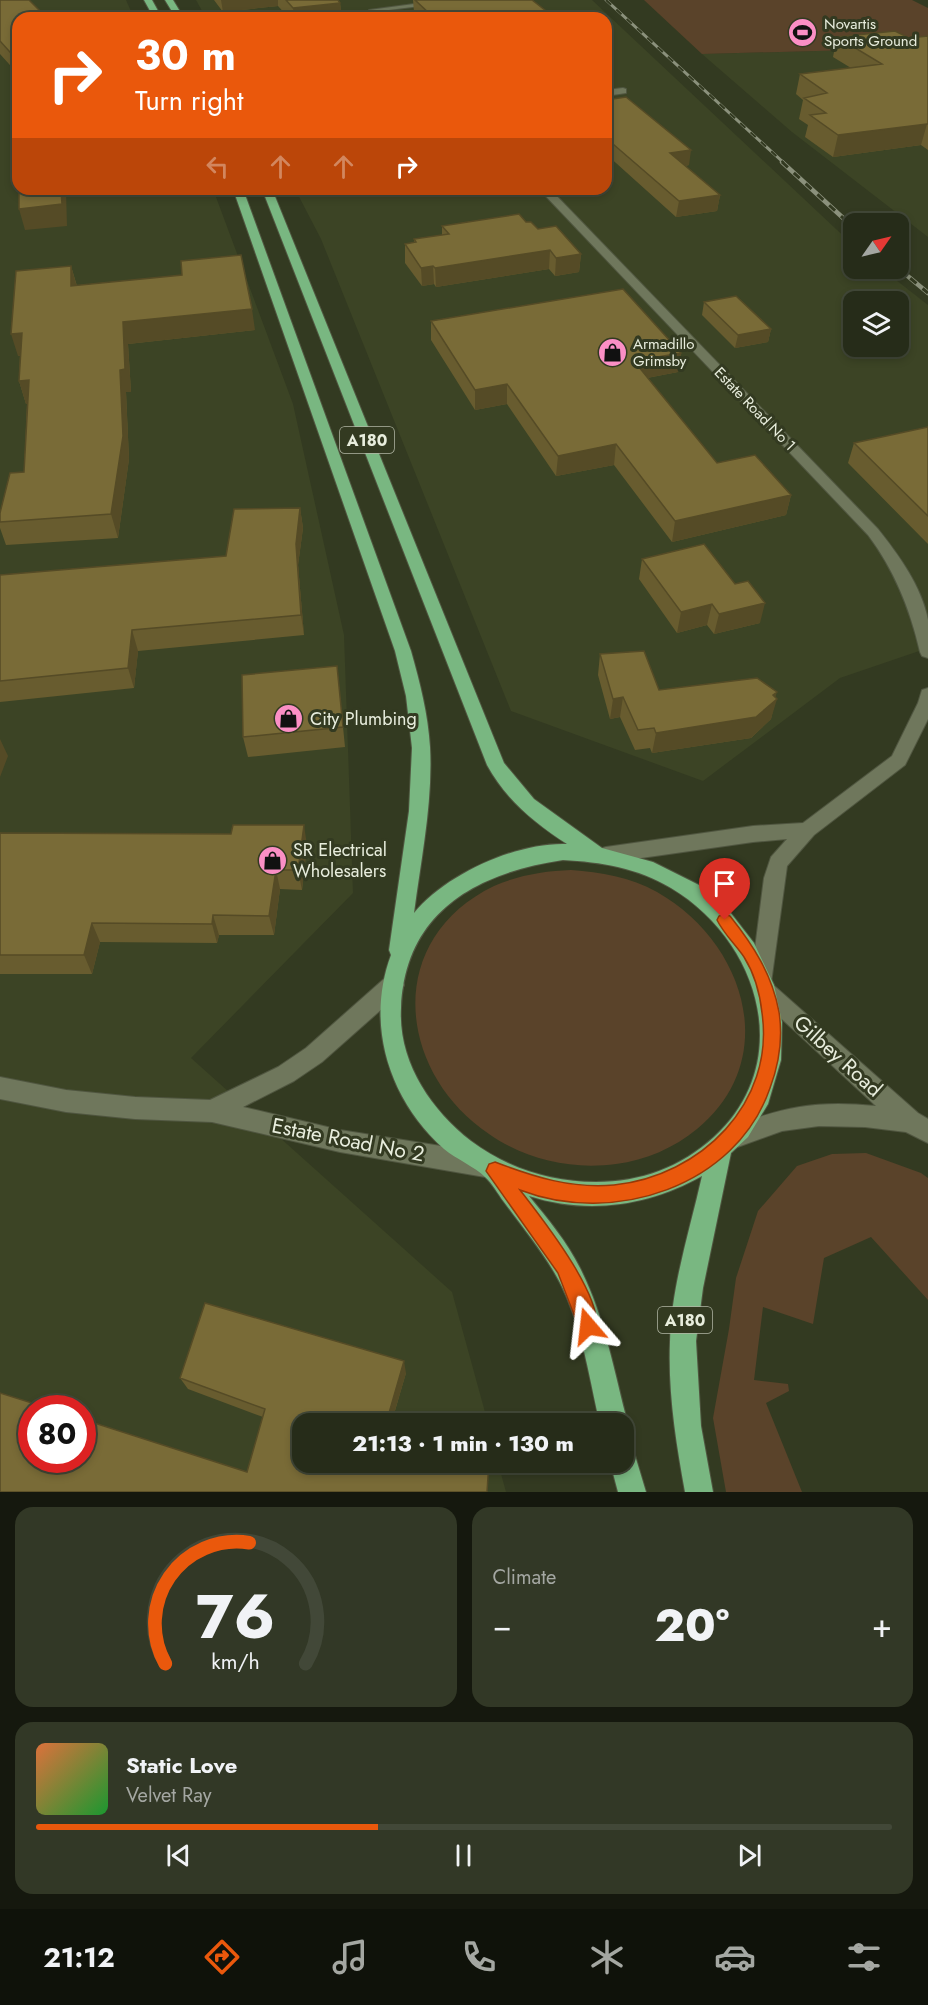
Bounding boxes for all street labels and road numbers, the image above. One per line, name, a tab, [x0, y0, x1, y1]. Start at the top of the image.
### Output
street label: Estate Road No 1	[709, 362, 801, 456]
road number: A180	[340, 427, 394, 453]
street label: Gilbey Road	[787, 1008, 889, 1104]
street label: Estate Road No 2	[269, 1110, 427, 1170]
road number: A180	[658, 1307, 712, 1333]

